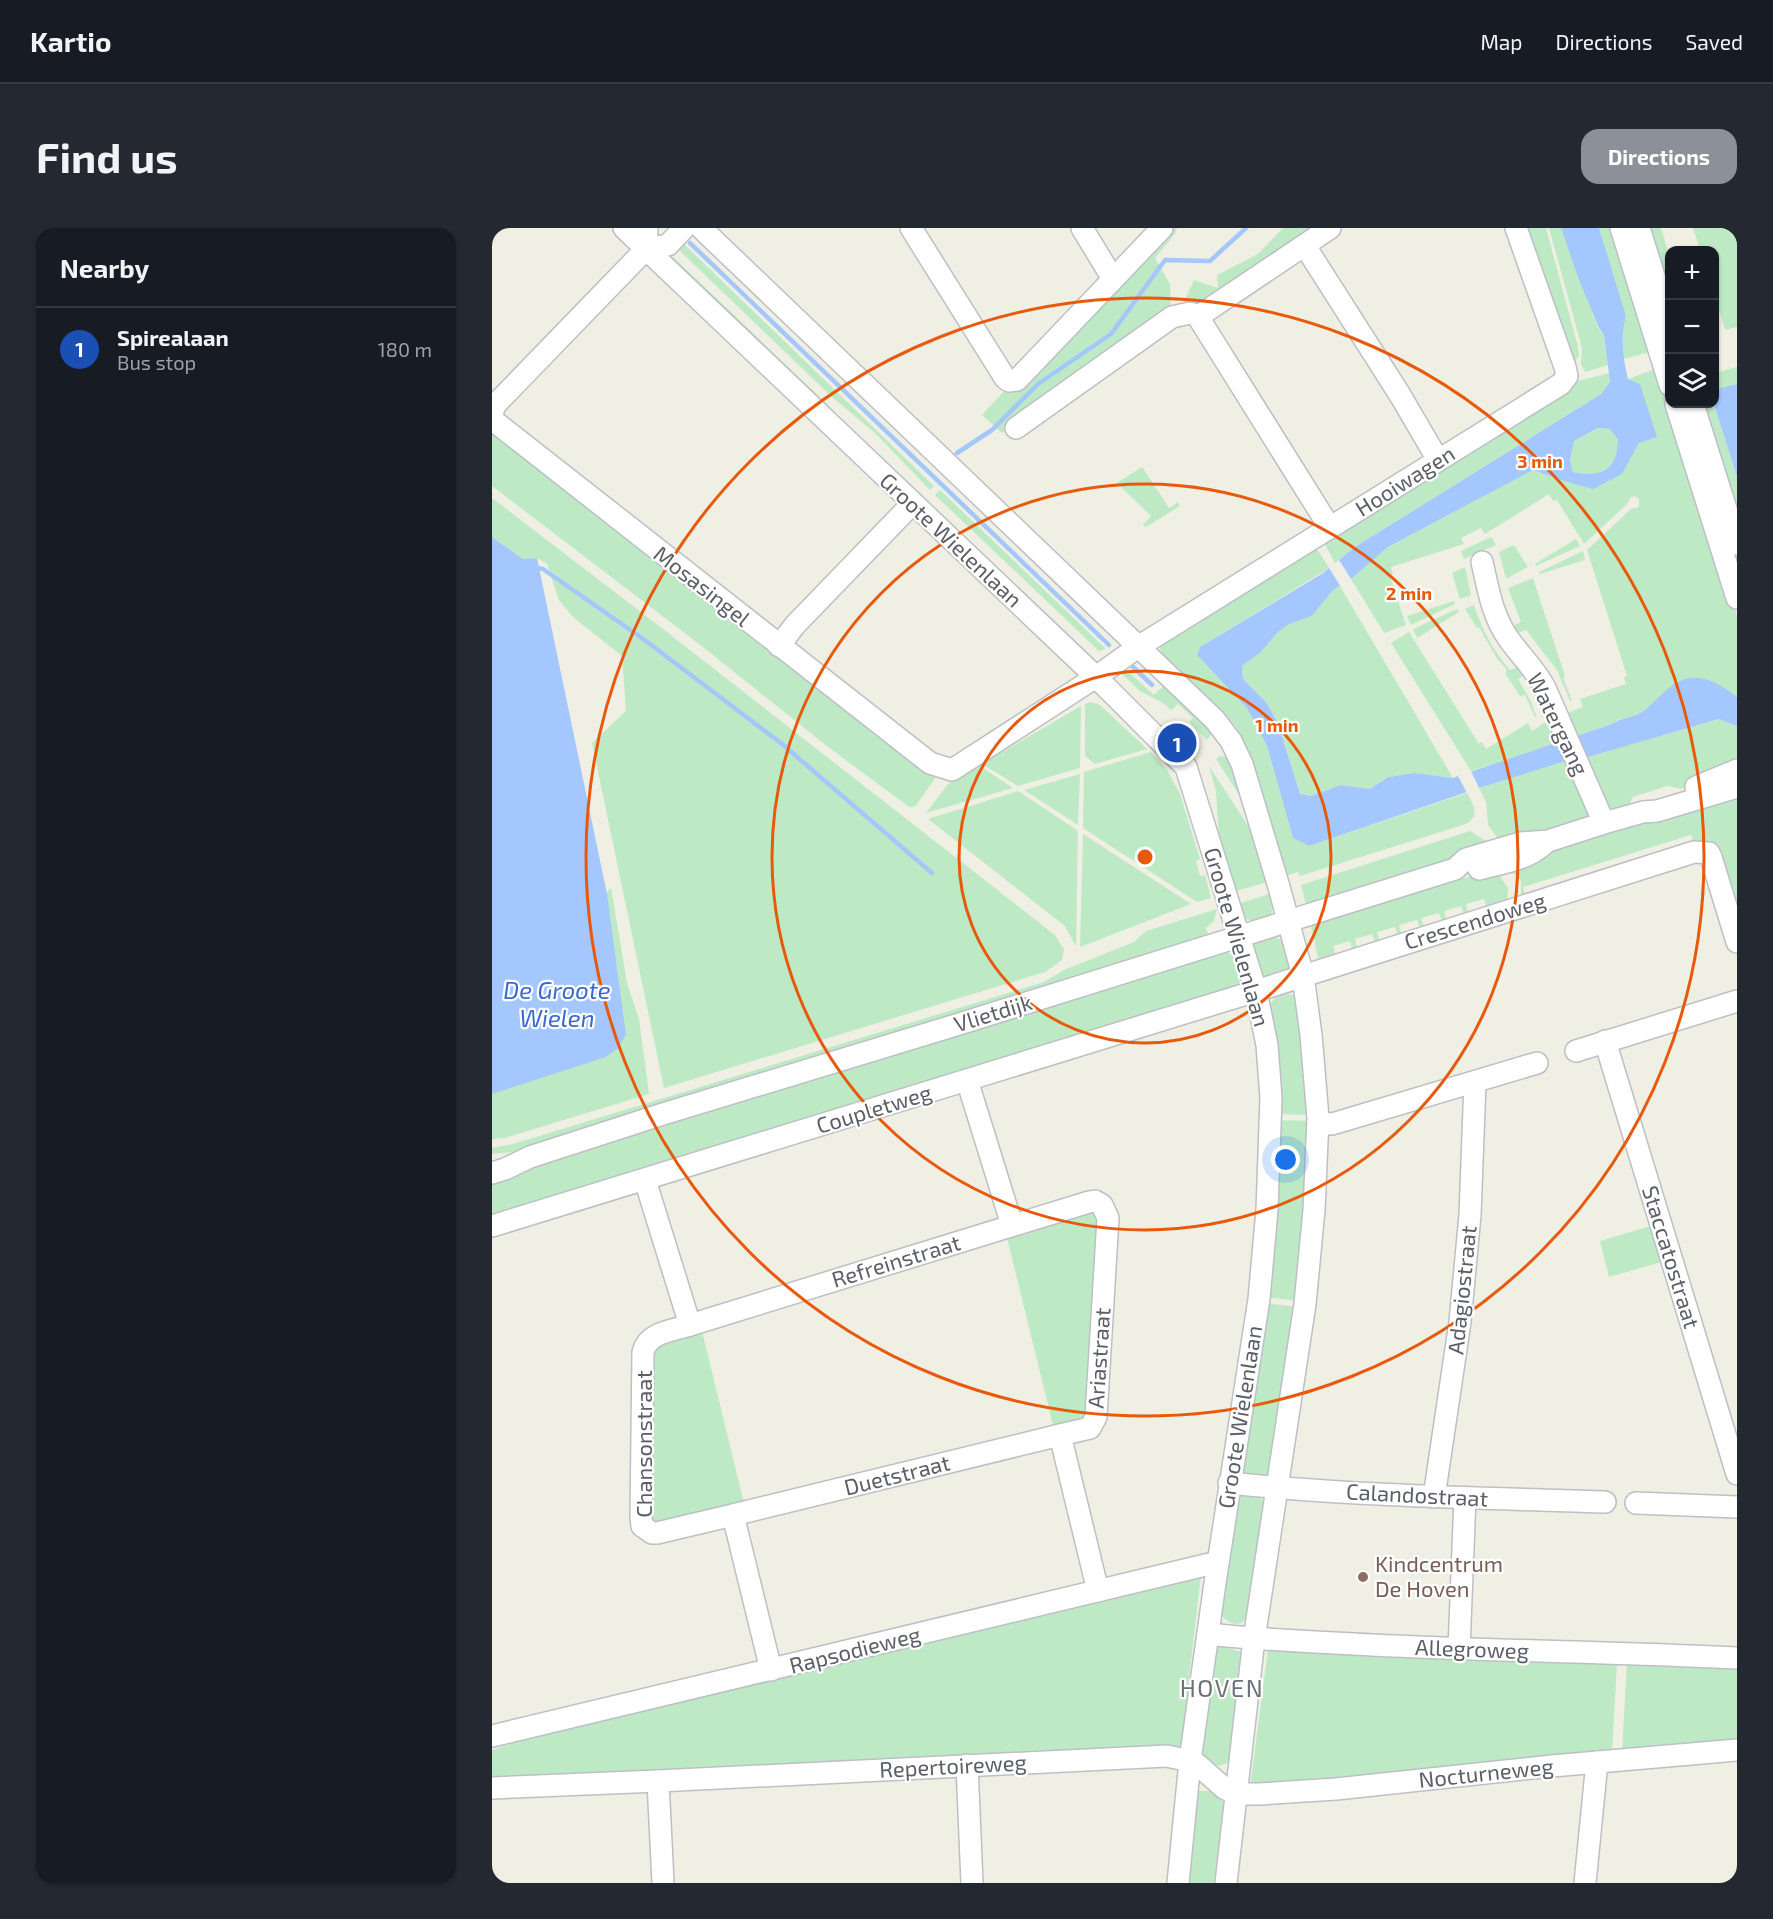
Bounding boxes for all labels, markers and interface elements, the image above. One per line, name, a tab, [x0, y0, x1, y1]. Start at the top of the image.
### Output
text: Kartio	[30, 24, 111, 58]
text: Map	[1480, 29, 1523, 54]
text: Directions	[1556, 29, 1652, 54]
text: Saved	[1685, 29, 1743, 54]
button: Directions	[1581, 129, 1737, 184]
text: Find us	[36, 131, 178, 181]
map controls	[1665, 246, 1719, 408]
button: +	[1665, 246, 1719, 300]
text: Nearby	[60, 252, 149, 283]
button: −	[1665, 300, 1719, 354]
text: Spirealaan	[117, 324, 229, 350]
text: 1	[75, 337, 84, 361]
text: 180 m	[378, 337, 432, 361]
text: Bus stop	[117, 350, 196, 374]
button: layers	[1665, 354, 1719, 408]
street label: Hooiwagen	[1350, 439, 1459, 521]
text: 3 min	[1517, 450, 1563, 472]
street label: Groote Wielenlaan	[875, 467, 1028, 612]
street label: Mosasingel	[649, 540, 756, 631]
text: 2 min	[1386, 582, 1432, 604]
street label: Watergang	[1523, 668, 1595, 779]
text: 1 min	[1255, 714, 1299, 736]
pin: 1	[1158, 720, 1196, 766]
street label: Groote Wielenlaan	[1200, 844, 1276, 1029]
centre of rings	[1135, 847, 1155, 867]
street label: Crescendoweg	[1401, 886, 1549, 954]
water label: De Groote Wielen	[503, 975, 611, 1032]
street label: Vlietdijk	[950, 988, 1035, 1037]
street label: Coupletweg	[813, 1078, 935, 1138]
your location	[1271, 1145, 1300, 1174]
street label: Staccatostraat	[1638, 1182, 1706, 1331]
street label: Adagiostraat	[1441, 1224, 1481, 1356]
street label: Refreinstraat	[828, 1228, 963, 1292]
street label: Ariastraat	[1082, 1307, 1114, 1409]
street label: Groote Wielenlaan	[1212, 1324, 1266, 1510]
street label: Chansonstraat	[630, 1370, 656, 1518]
street label: Duetstraat	[841, 1448, 952, 1500]
street label: Calandostraat	[1345, 1477, 1489, 1511]
place label: Kindcentrum De Hoven	[1375, 1550, 1503, 1601]
marker: Kindcentrum De Hoven	[1356, 1570, 1370, 1584]
street label: Rapsodieweg	[787, 1620, 923, 1678]
street label: Allegroweg	[1415, 1633, 1529, 1663]
district label: HOVEN	[1180, 1673, 1264, 1702]
street label: Repertoireweg	[879, 1748, 1027, 1782]
street label: Nocturneweg	[1417, 1752, 1555, 1792]

